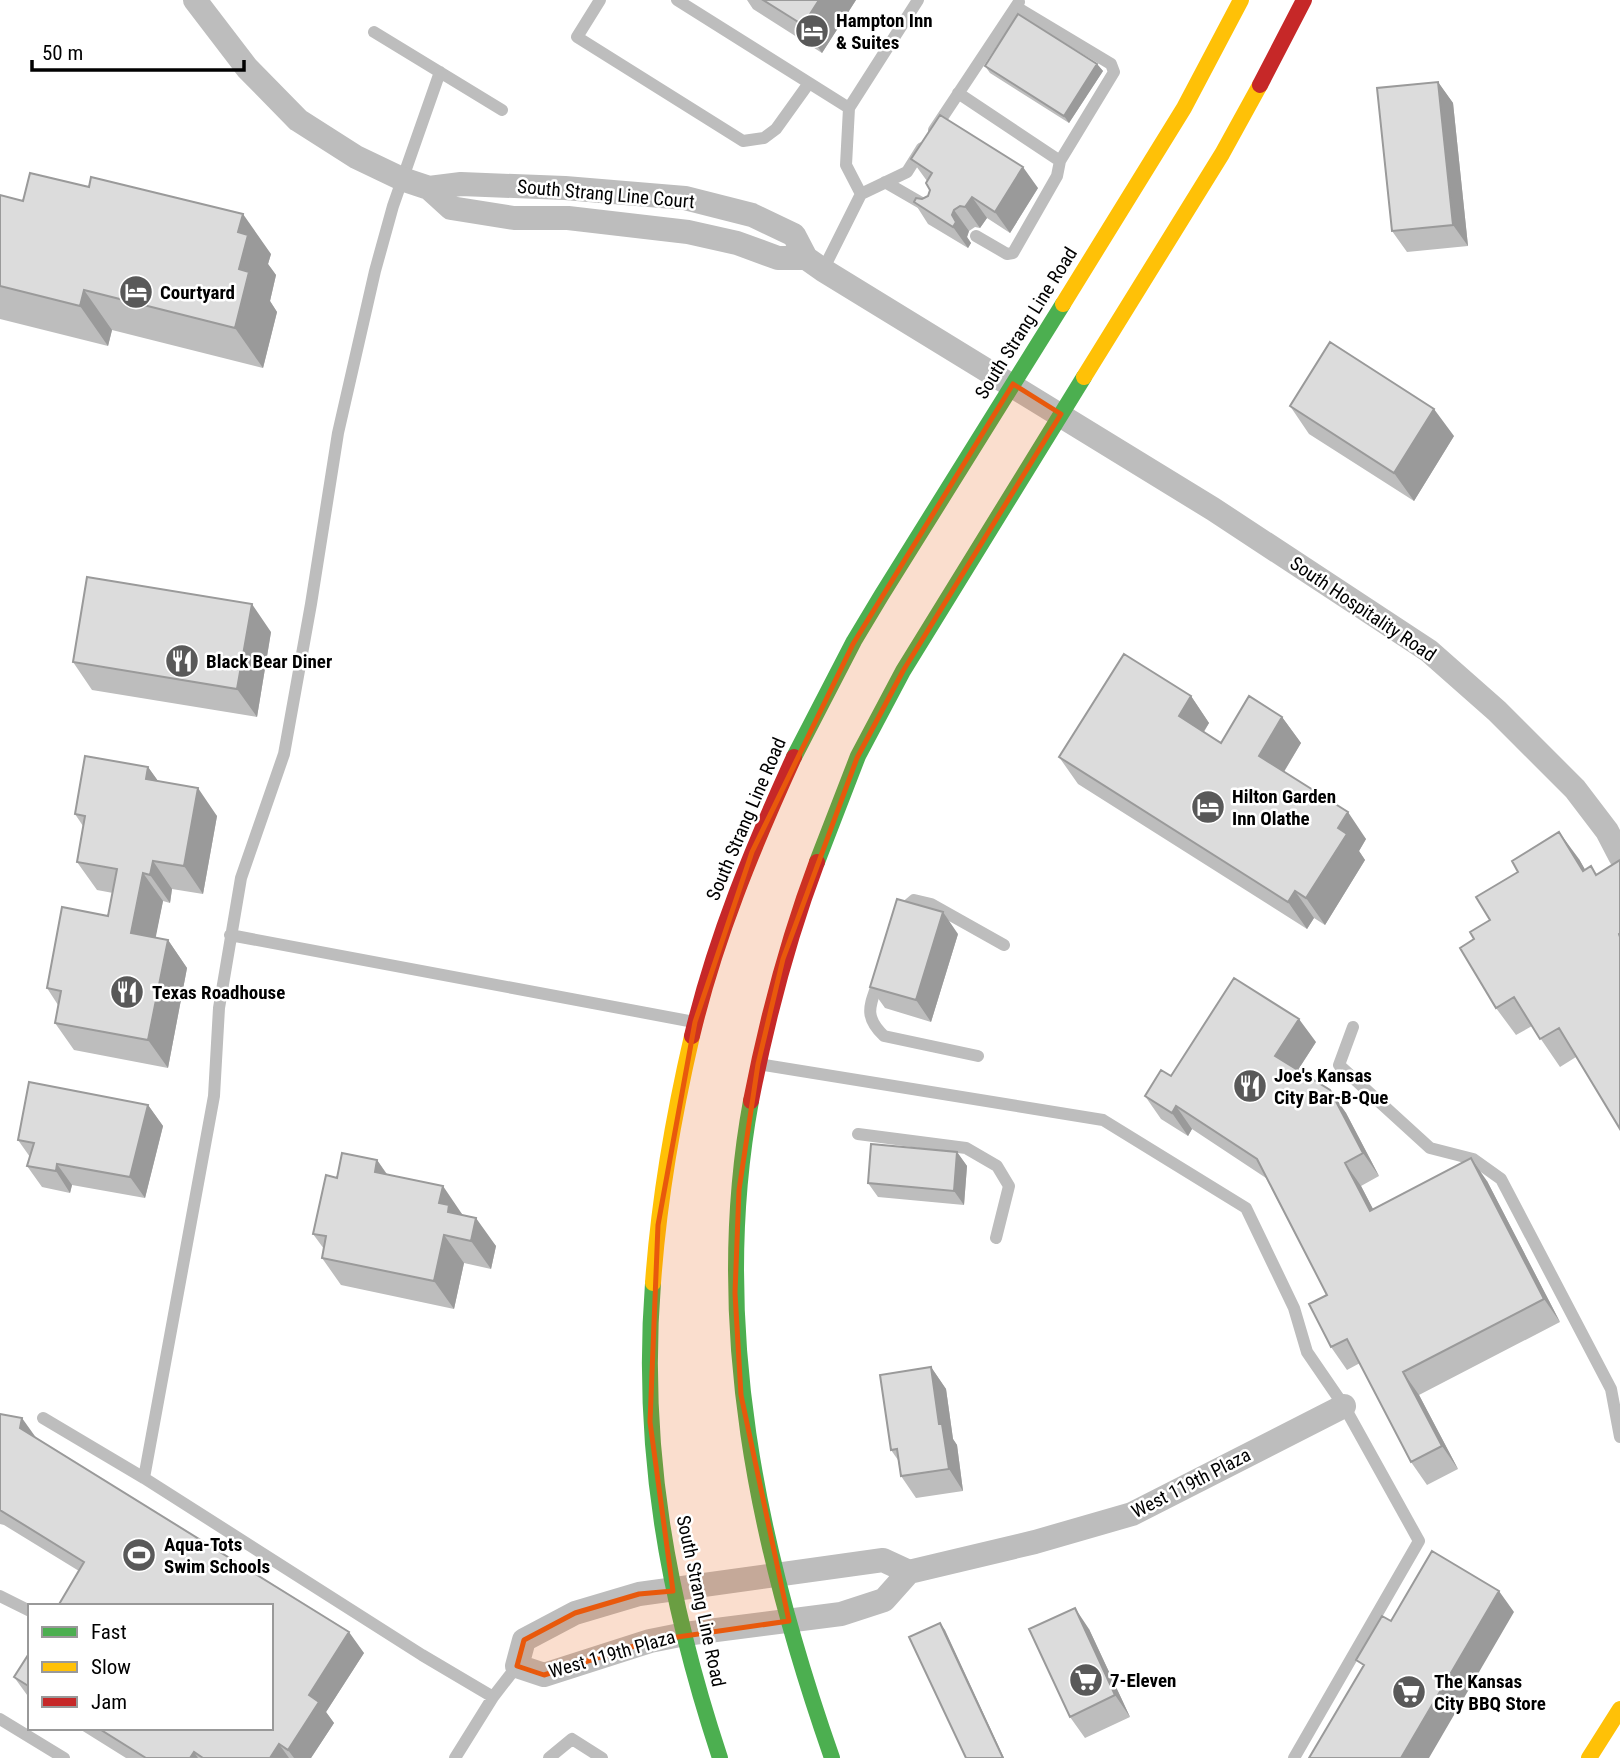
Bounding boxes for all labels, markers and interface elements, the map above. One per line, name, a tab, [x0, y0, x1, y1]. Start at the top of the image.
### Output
place label: Hampton Inn & Suites	[836, 9, 933, 54]
hotel icon: Hampton Inn & Suites	[793, 12, 831, 50]
scale bar	[32, 28, 243, 72]
text: 50 m	[42, 41, 83, 65]
street label: South Strang Line Court	[516, 175, 696, 213]
street label: South Strang Line Road	[970, 243, 1082, 403]
hotel icon: Courtyard	[117, 273, 155, 311]
place label: Courtyard	[160, 281, 235, 304]
street label: South Hospitality Road	[1286, 552, 1440, 666]
restaurant icon: Black Bear Diner	[163, 642, 201, 680]
place label: Black Bear Diner	[206, 650, 332, 673]
street label: South Strang Line Road	[701, 734, 791, 904]
place label: Hilton Garden Inn Olathe	[1232, 785, 1336, 830]
hotel icon: Hilton Garden Inn Olathe	[1189, 788, 1227, 826]
restaurant icon: Texas Roadhouse	[108, 973, 146, 1011]
place label: Texas Roadhouse	[152, 981, 285, 1004]
place label: Joe's Kansas City Bar-B-Que	[1274, 1064, 1388, 1109]
restaurant icon: Joe's Kansas City Bar-B-Que	[1231, 1067, 1269, 1105]
street label: West 119th Plaza	[1128, 1443, 1254, 1523]
street label: South Strang Line Road	[672, 1513, 730, 1689]
place label: Aqua-Tots Swim Schools	[164, 1533, 270, 1578]
sports icon: Aqua-Tots Swim Schools	[120, 1536, 158, 1574]
legend	[28, 1604, 273, 1730]
text: Fast	[91, 1620, 127, 1644]
street label: West 119th Plaza	[546, 1625, 678, 1683]
text: Slow	[91, 1655, 131, 1679]
supermarket icon: 7-Eleven	[1067, 1661, 1105, 1699]
place label: 7-Eleven	[1110, 1669, 1176, 1692]
place label: The Kansas City BBQ Store	[1434, 1670, 1546, 1715]
supermarket icon: The Kansas City BBQ Store	[1390, 1673, 1428, 1711]
text: Jam	[91, 1690, 127, 1714]

